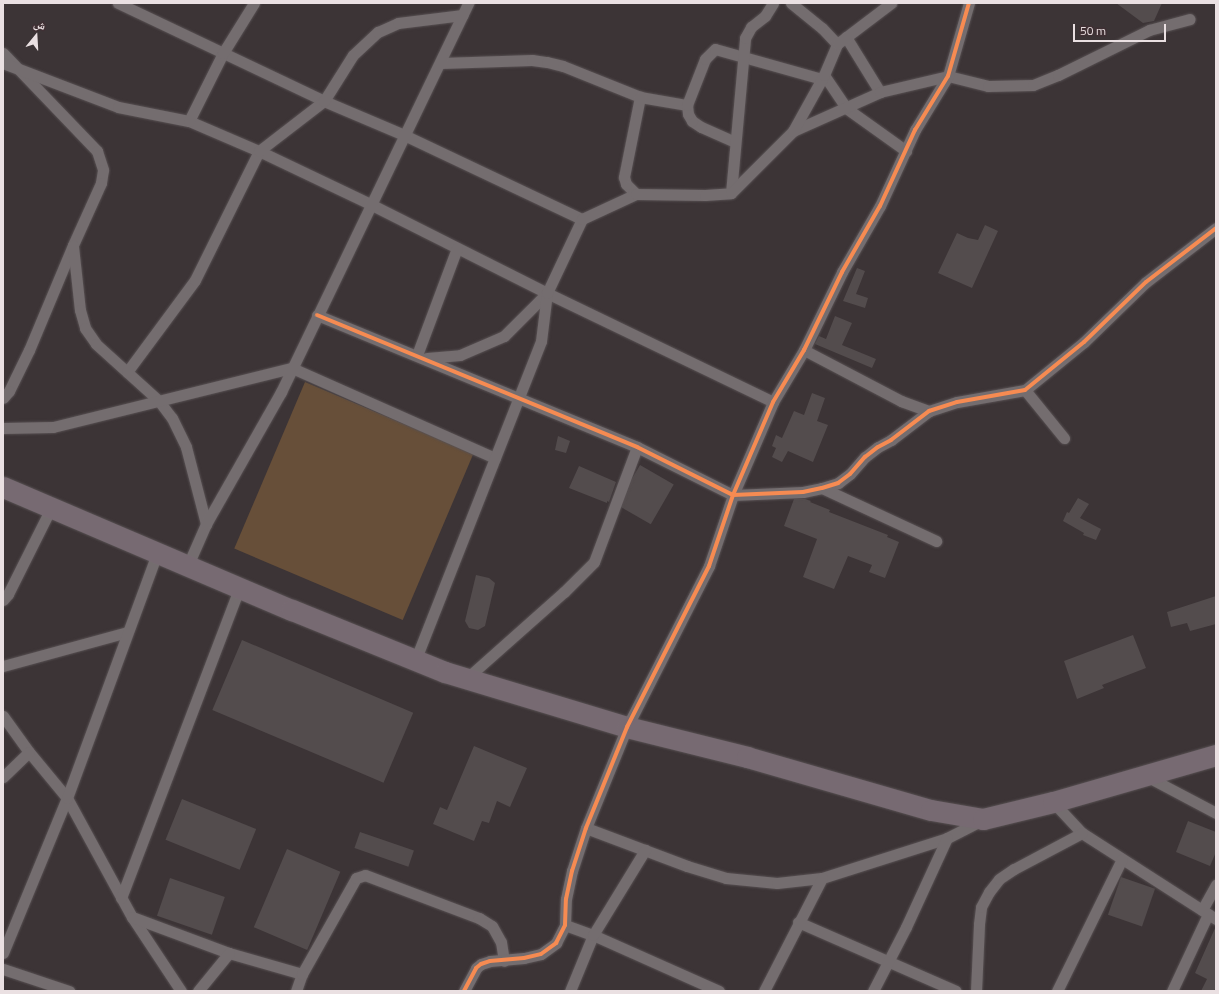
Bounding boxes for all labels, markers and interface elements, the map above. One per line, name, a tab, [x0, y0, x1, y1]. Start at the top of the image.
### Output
text: ش	[32, 15, 48, 34]
north arrow	[16, 16, 56, 56]
scale bar	[1075, 16, 1168, 42]
text: 50 m	[1080, 21, 1106, 40]

